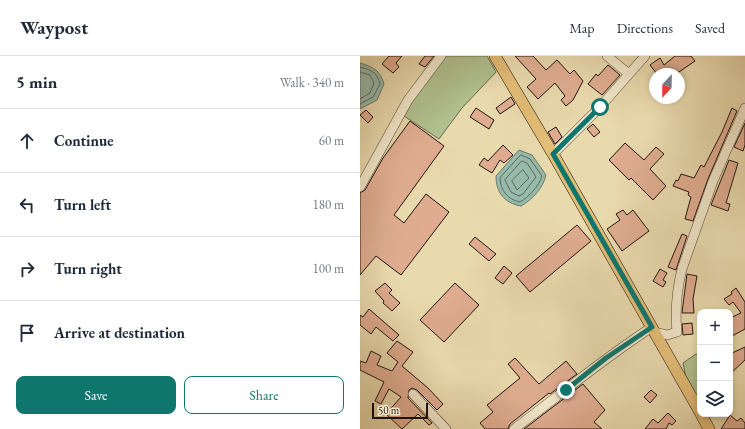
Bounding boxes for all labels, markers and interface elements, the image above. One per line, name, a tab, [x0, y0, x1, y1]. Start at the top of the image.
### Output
text: Waypost	[20, 15, 88, 40]
text: Map	[569, 19, 595, 37]
text: Directions	[617, 19, 673, 37]
text: Saved	[695, 19, 725, 37]
north arrow	[649, 68, 685, 104]
text: 5 min	[16, 71, 57, 93]
text: Walk · 340 m	[280, 74, 344, 91]
route start	[591, 98, 609, 116]
icon: ahead	[16, 130, 38, 152]
text: Continue	[54, 131, 114, 150]
text: 60 m	[319, 132, 344, 149]
icon: left	[16, 194, 38, 216]
text: Turn left	[54, 195, 111, 214]
text: 180 m	[313, 196, 344, 213]
icon: right	[16, 258, 38, 280]
text: Turn right	[54, 259, 122, 278]
text: 100 m	[313, 260, 344, 277]
map controls	[697, 309, 733, 417]
button: +	[697, 309, 733, 345]
icon: arrive	[16, 322, 38, 344]
text: Arrive at destination	[54, 323, 185, 342]
button: −	[697, 345, 733, 381]
button: Save	[16, 376, 176, 414]
button: Share	[184, 376, 344, 414]
route end	[557, 381, 575, 399]
button: layers	[697, 381, 733, 417]
scale bar	[372, 401, 428, 420]
text: 50 m	[378, 403, 399, 417]

